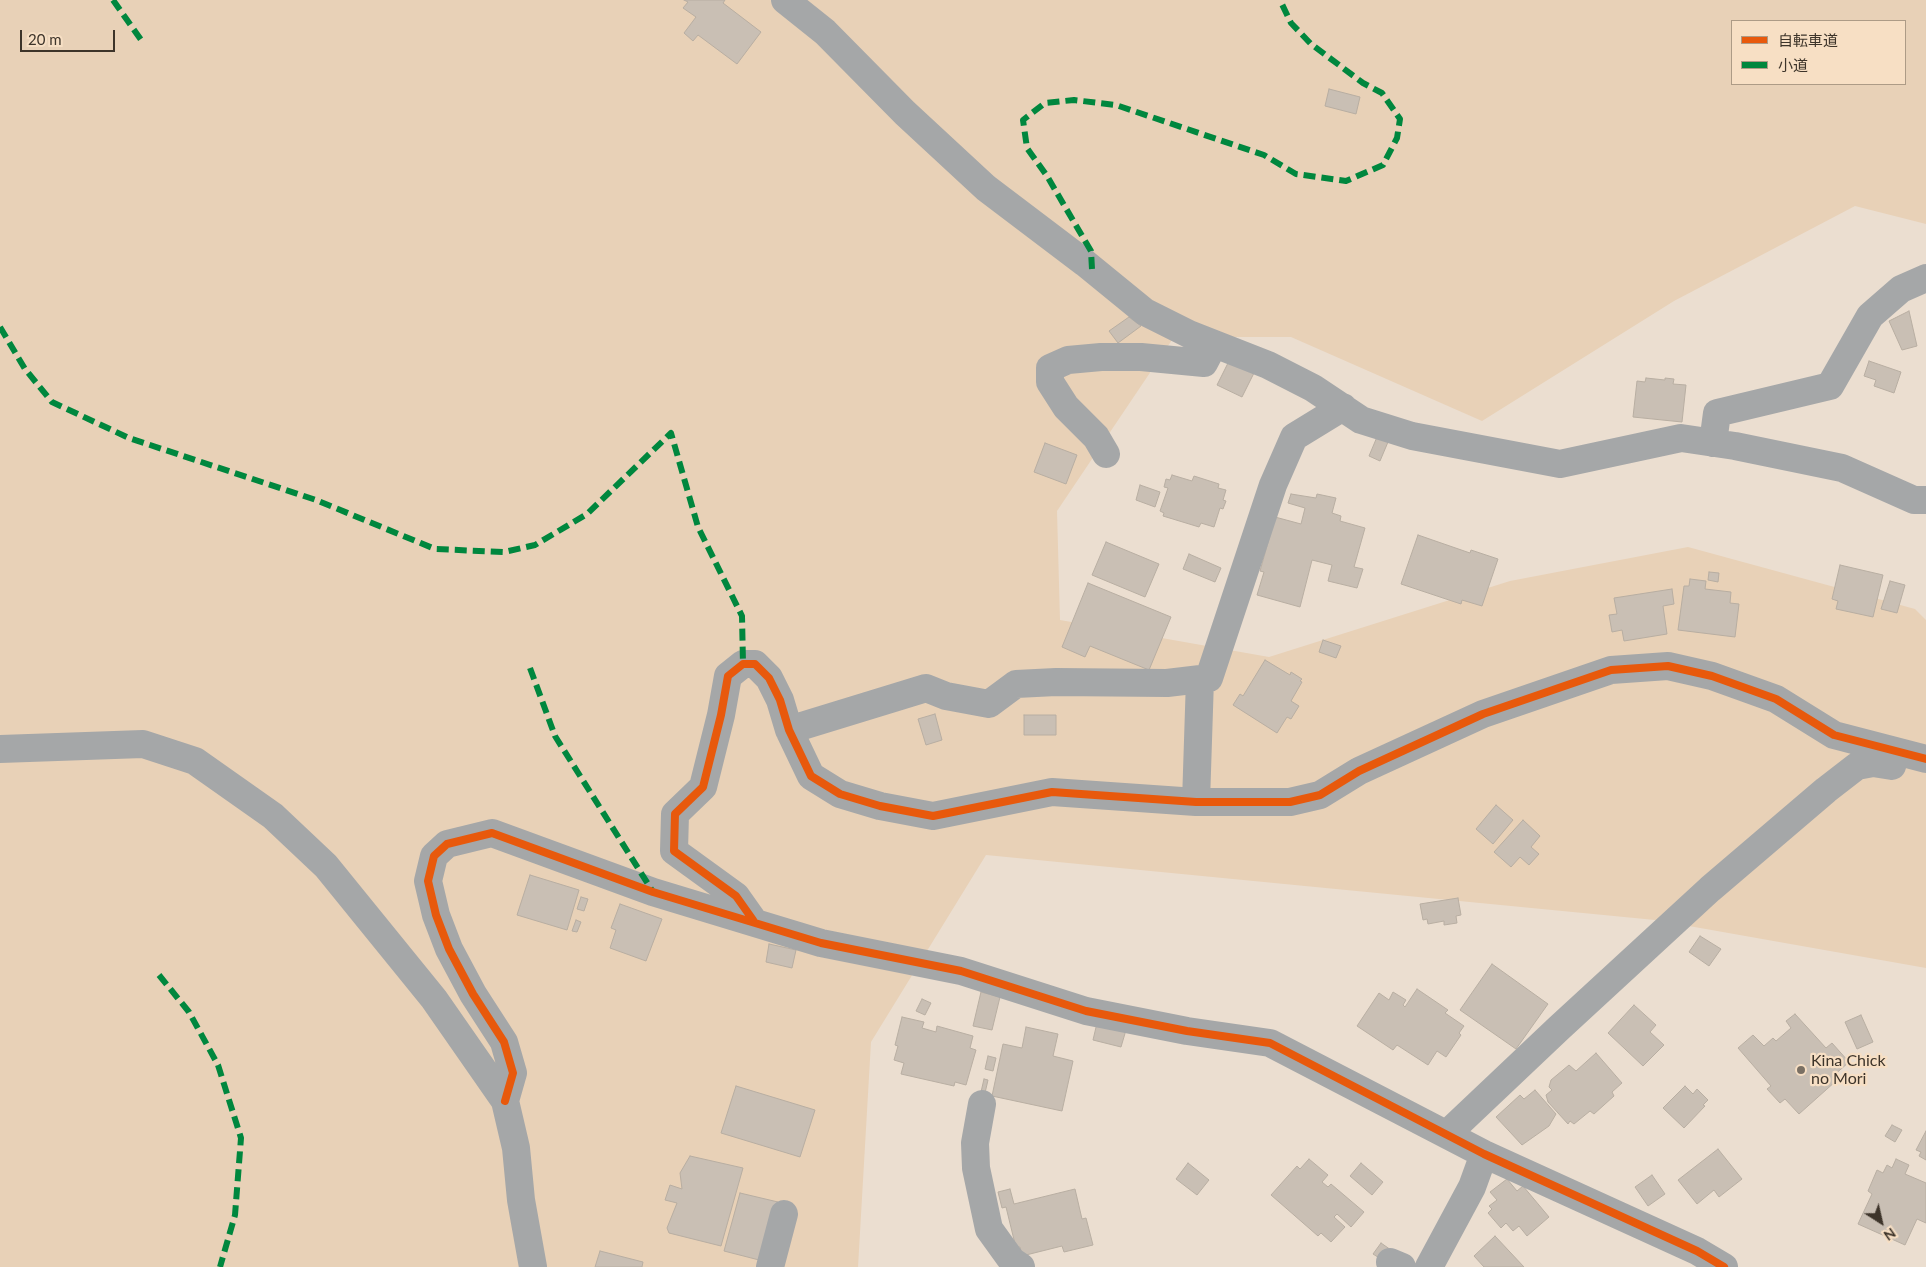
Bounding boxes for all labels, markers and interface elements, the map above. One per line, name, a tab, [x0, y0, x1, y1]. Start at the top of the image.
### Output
scale bar	[22, 20, 118, 52]
legend	[1731, 20, 1906, 85]
text: 20 m	[28, 30, 62, 48]
text: 自転車道	[1778, 31, 1838, 49]
text: 小道	[1778, 56, 1808, 74]
place label: Kina Chick no Mori	[1811, 1051, 1886, 1089]
marker: Kina Chick no Mori	[1795, 1064, 1807, 1076]
north arrow	[1856, 1197, 1906, 1247]
text: N	[1881, 1225, 1899, 1245]

